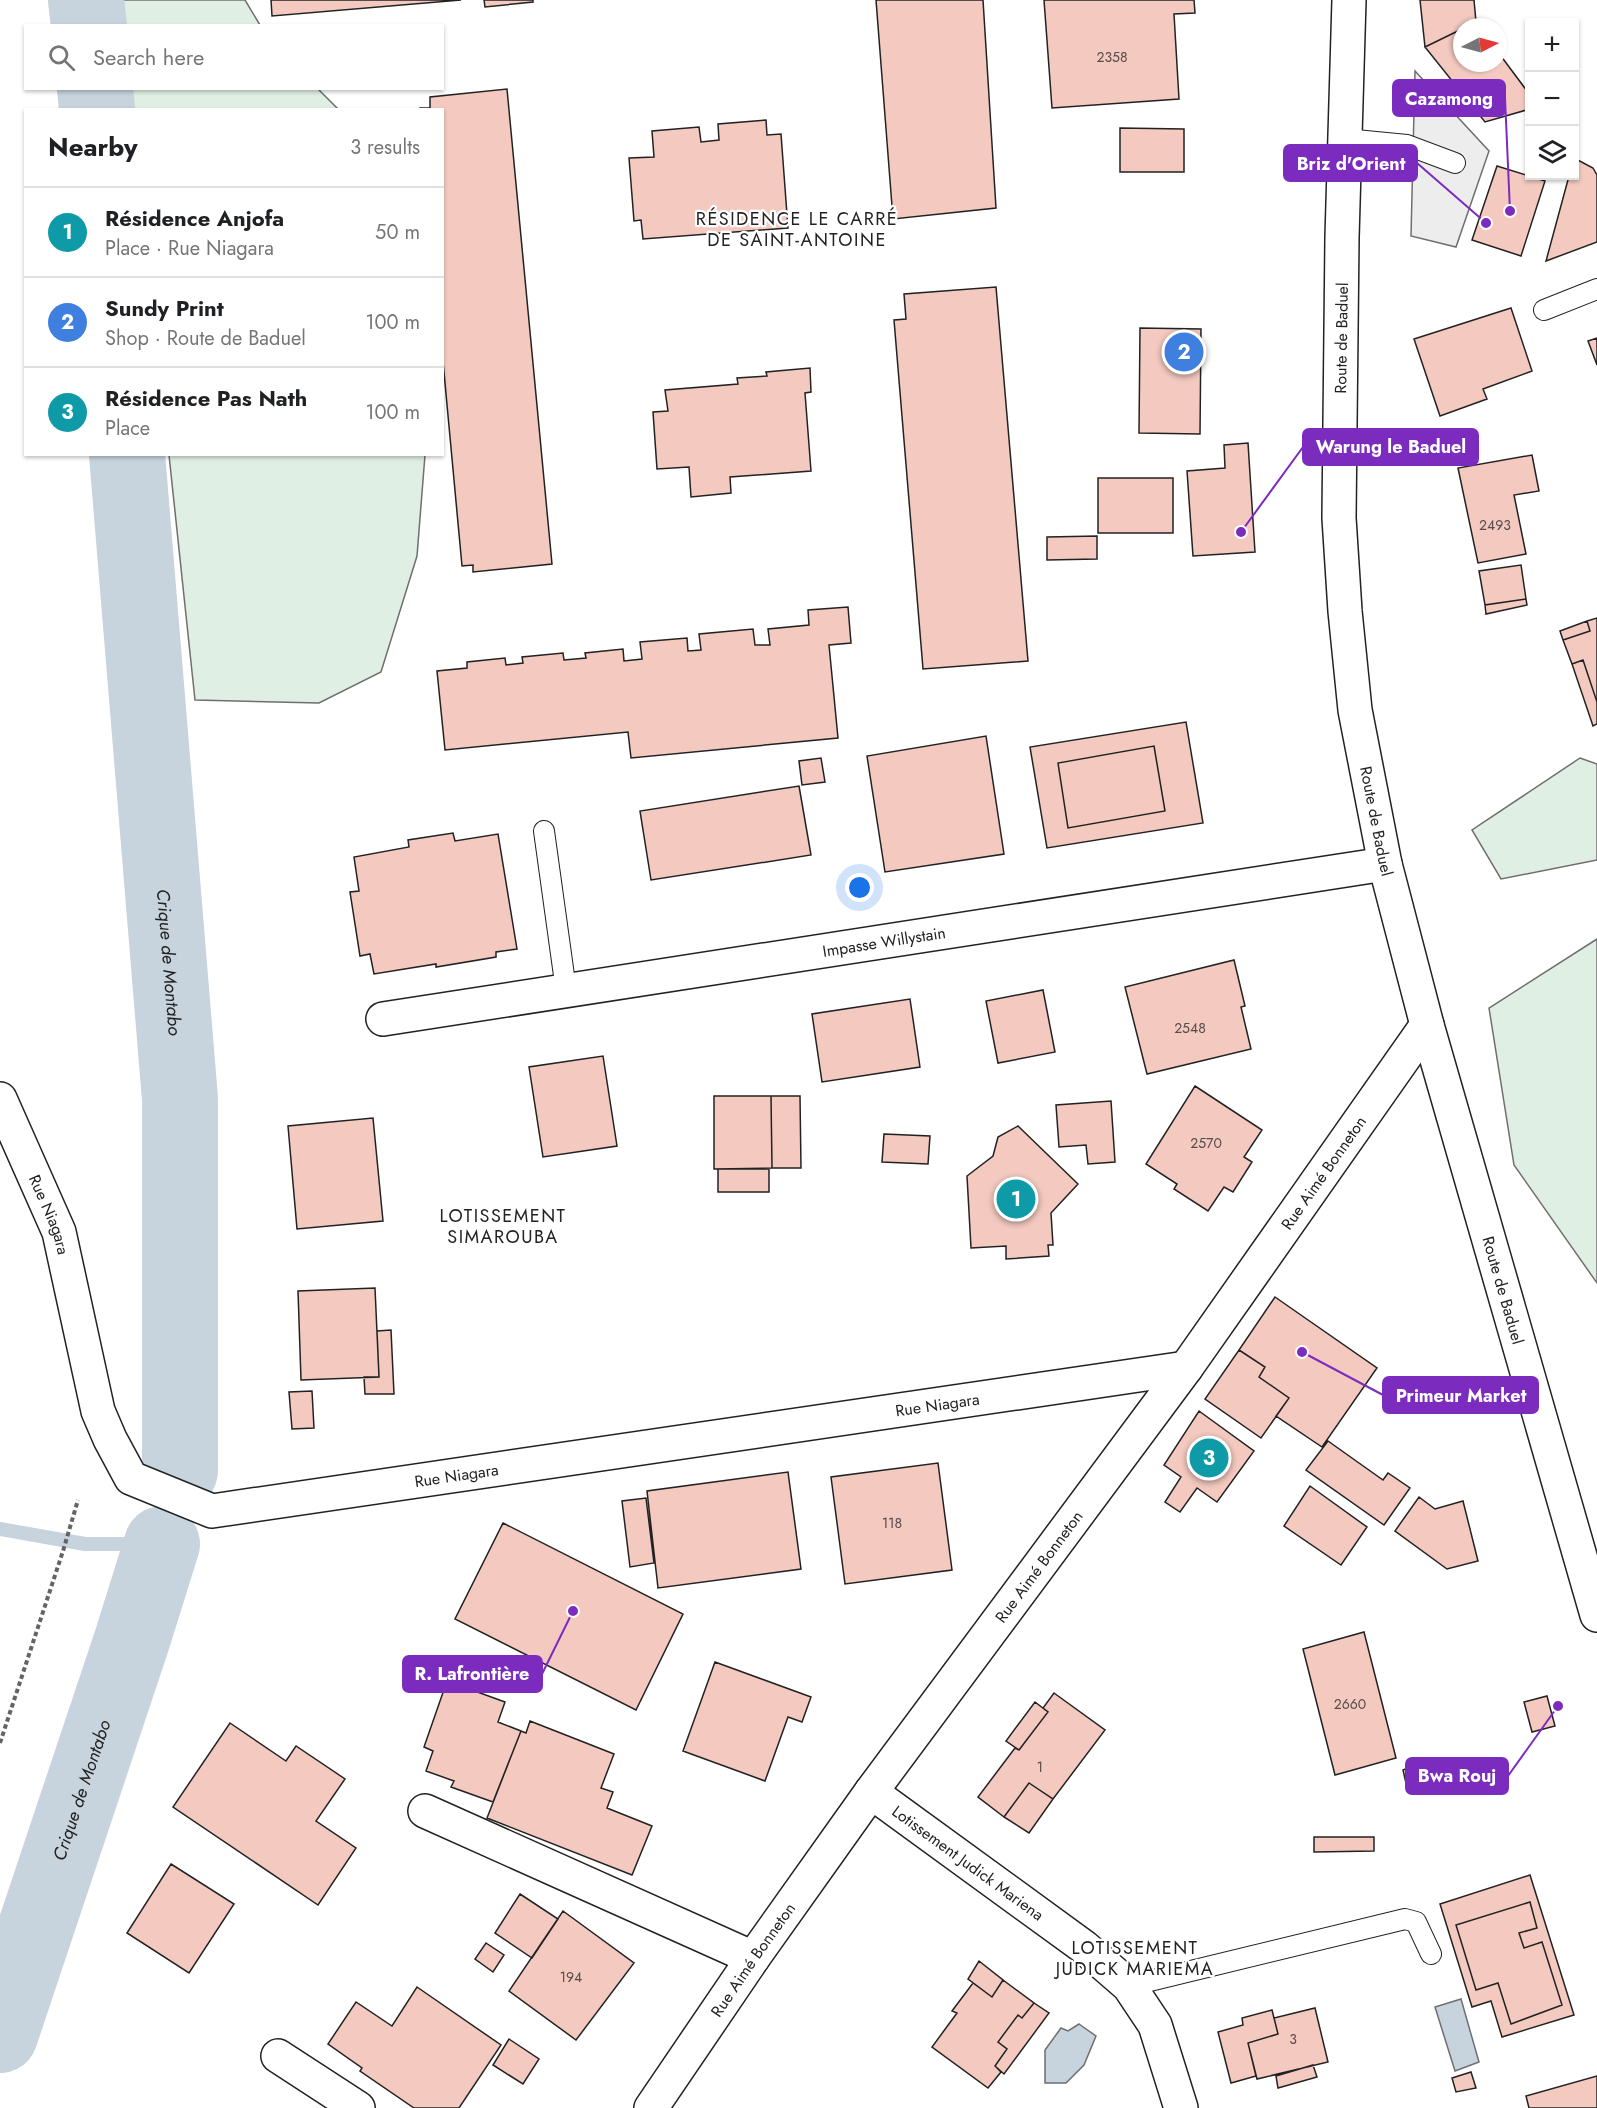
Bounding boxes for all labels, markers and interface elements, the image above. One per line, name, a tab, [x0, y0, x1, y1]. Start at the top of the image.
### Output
north arrow	[1453, 18, 1507, 72]
map controls	[1525, 18, 1579, 180]
button: +	[1525, 18, 1579, 72]
search box	[24, 24, 444, 90]
icon: search	[45, 41, 78, 74]
text: Search here	[93, 41, 204, 73]
house number: 2358	[1096, 47, 1128, 67]
button: −	[1525, 72, 1579, 126]
callout: Cazamong	[1393, 80, 1505, 116]
text: Cazamong	[1405, 86, 1493, 112]
button: layers	[1525, 126, 1579, 180]
text: Nearby	[48, 128, 137, 166]
text: 3 results	[350, 133, 420, 162]
callout: Briz d'Orient	[1284, 145, 1417, 181]
text: Briz d'Orient	[1297, 151, 1406, 177]
text: Résidence Anjofa	[105, 202, 284, 234]
district label: RÉSIDENCE LE CARRÉ DE SAINT-ANTOINE	[696, 206, 898, 253]
text: 1	[62, 218, 73, 247]
text: 50 m	[375, 218, 420, 247]
text: Place · Rue Niagara	[105, 234, 274, 263]
street label: Route de Baduel	[1329, 282, 1354, 394]
text: Sundy Print	[105, 292, 224, 324]
text: 2	[61, 308, 74, 337]
text: 100 m	[365, 308, 420, 337]
text: Shop · Route de Baduel	[105, 324, 306, 353]
pin: 2	[1164, 330, 1204, 374]
text: Résidence Pas Nath	[105, 382, 307, 414]
text: 3	[61, 398, 74, 427]
text: 100 m	[365, 398, 420, 427]
text: Place	[105, 414, 150, 443]
callout: Warung le Baduel	[1303, 429, 1478, 465]
text: Warung le Baduel	[1316, 434, 1466, 460]
house number: 2493	[1479, 515, 1511, 535]
street label: Route de Baduel	[1354, 764, 1399, 879]
your location	[845, 873, 874, 902]
water label: Crique de Montabo	[150, 888, 188, 1037]
street label: Impasse Willystain	[821, 921, 947, 963]
house number: 2548	[1174, 1018, 1206, 1038]
street label: Rue Aimé Bonneton	[1276, 1111, 1372, 1235]
house number: 2570	[1190, 1133, 1222, 1153]
street label: Rue Niagara	[23, 1171, 75, 1257]
pin: 1	[996, 1176, 1036, 1222]
district label: LOTISSEMENT SIMAROUBA	[440, 1203, 566, 1250]
street label: Route de Baduel	[1476, 1234, 1529, 1347]
callout: Primeur Market	[1383, 1377, 1538, 1413]
text: Primeur Market	[1396, 1383, 1527, 1409]
street label: Rue Niagara	[894, 1387, 981, 1423]
pin: 3	[1190, 1436, 1228, 1480]
street label: Rue Niagara	[413, 1458, 500, 1493]
street label: Rue Aimé Bonneton	[990, 1506, 1088, 1628]
house number: 118	[882, 1513, 902, 1533]
callout: R. Lafrontière	[403, 1656, 542, 1692]
text: R. Lafrontière	[415, 1661, 529, 1687]
house number: 2660	[1334, 1694, 1366, 1714]
water label: Crique de Montabo	[46, 1716, 118, 1864]
house number: 1	[1037, 1757, 1043, 1777]
callout: Bwa Rouj	[1406, 1758, 1508, 1794]
text: Bwa Rouj	[1418, 1763, 1496, 1789]
street label: Lotissement Judick Mariena	[887, 1800, 1048, 1926]
street label: Rue Aimé Bonneton	[705, 1898, 801, 2021]
district label: LOTISSEMENT JUDICK MARIEMA	[1054, 1935, 1214, 1982]
house number: 194	[560, 1967, 582, 1987]
house number: 3	[1289, 2029, 1297, 2049]

